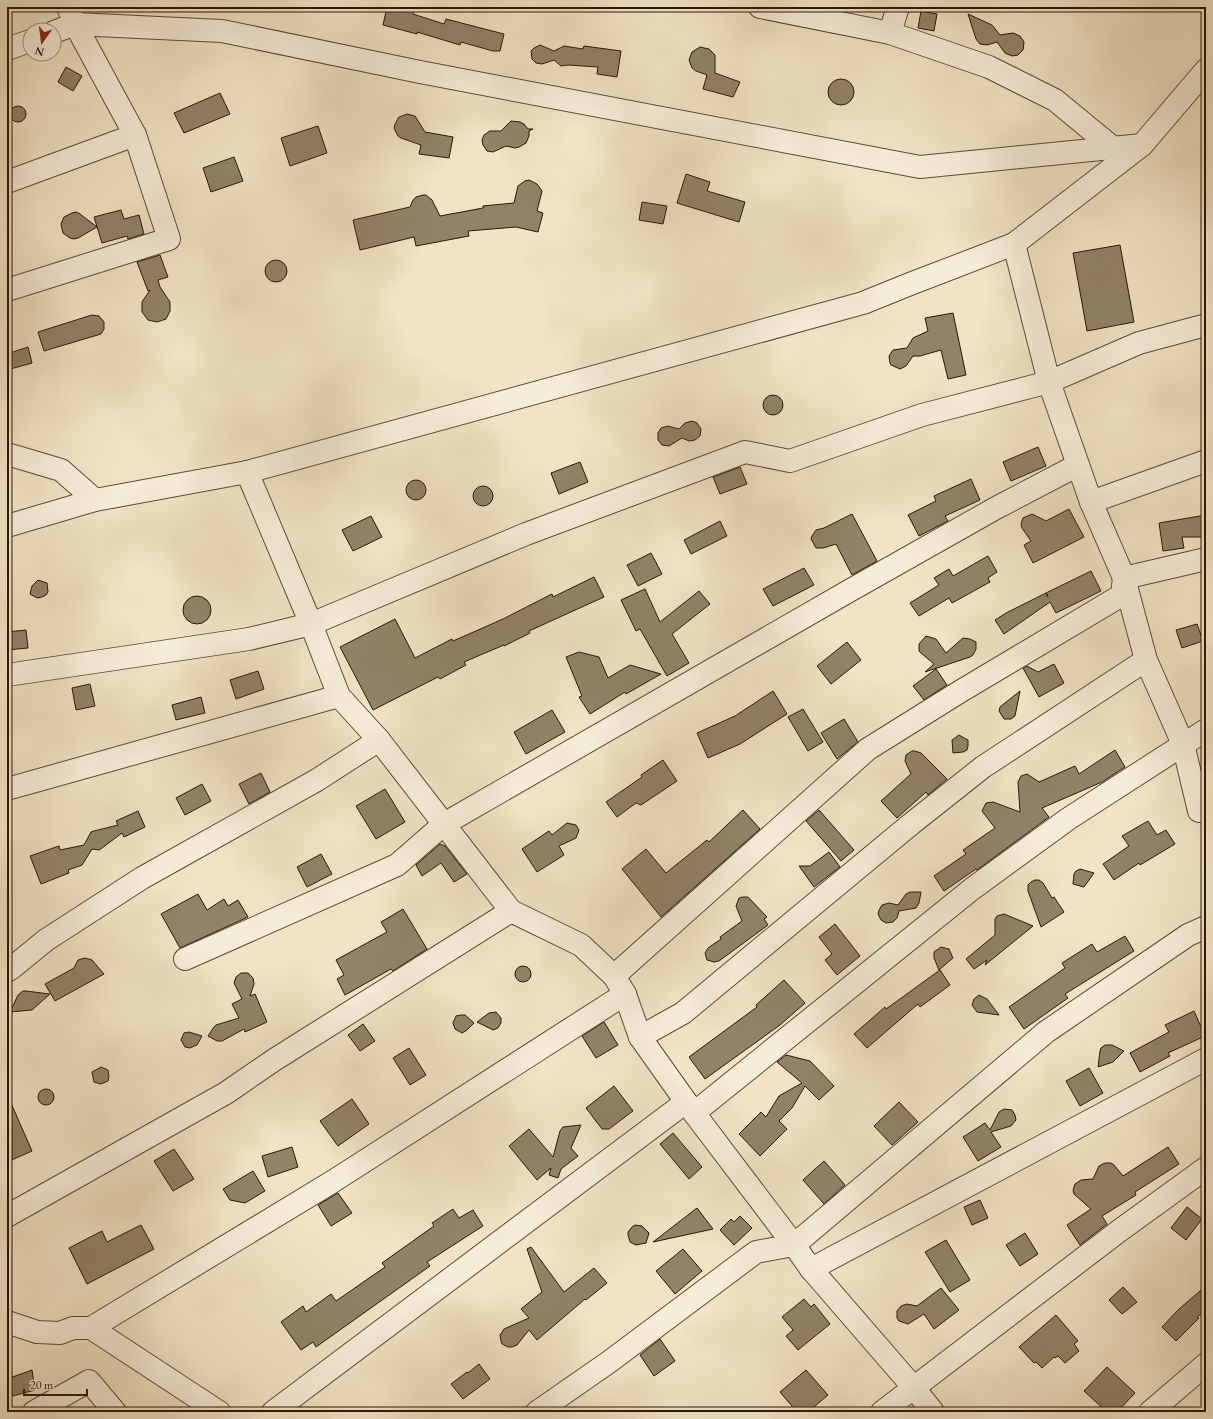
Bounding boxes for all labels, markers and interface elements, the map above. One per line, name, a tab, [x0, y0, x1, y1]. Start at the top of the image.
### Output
north arrow	[22, 22, 62, 62]
text: N	[33, 44, 46, 60]
scale bar	[24, 1371, 87, 1397]
text: 20 m	[30, 1377, 54, 1393]

